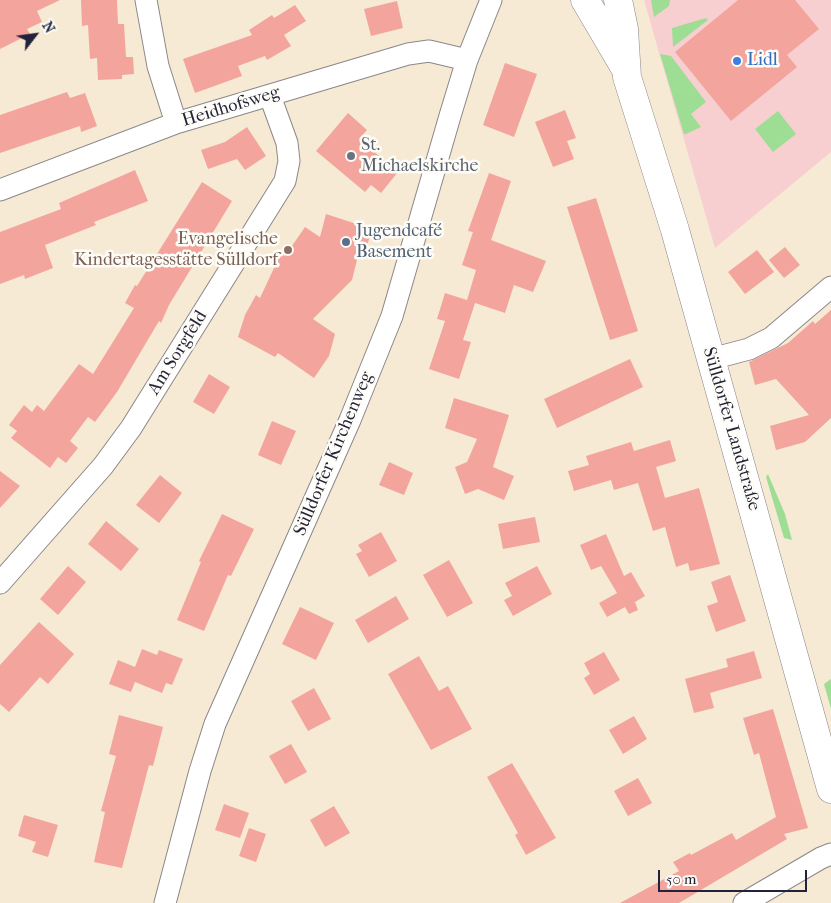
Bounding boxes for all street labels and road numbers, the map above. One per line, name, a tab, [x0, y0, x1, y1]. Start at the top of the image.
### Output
street label: Heidhofsweg	[180, 82, 282, 132]
street label: Am Sorgfeld	[144, 307, 212, 399]
street label: Sülldorfer Landstraße	[697, 345, 765, 513]
street label: Sülldorfer Kirchenweg	[290, 369, 378, 539]

